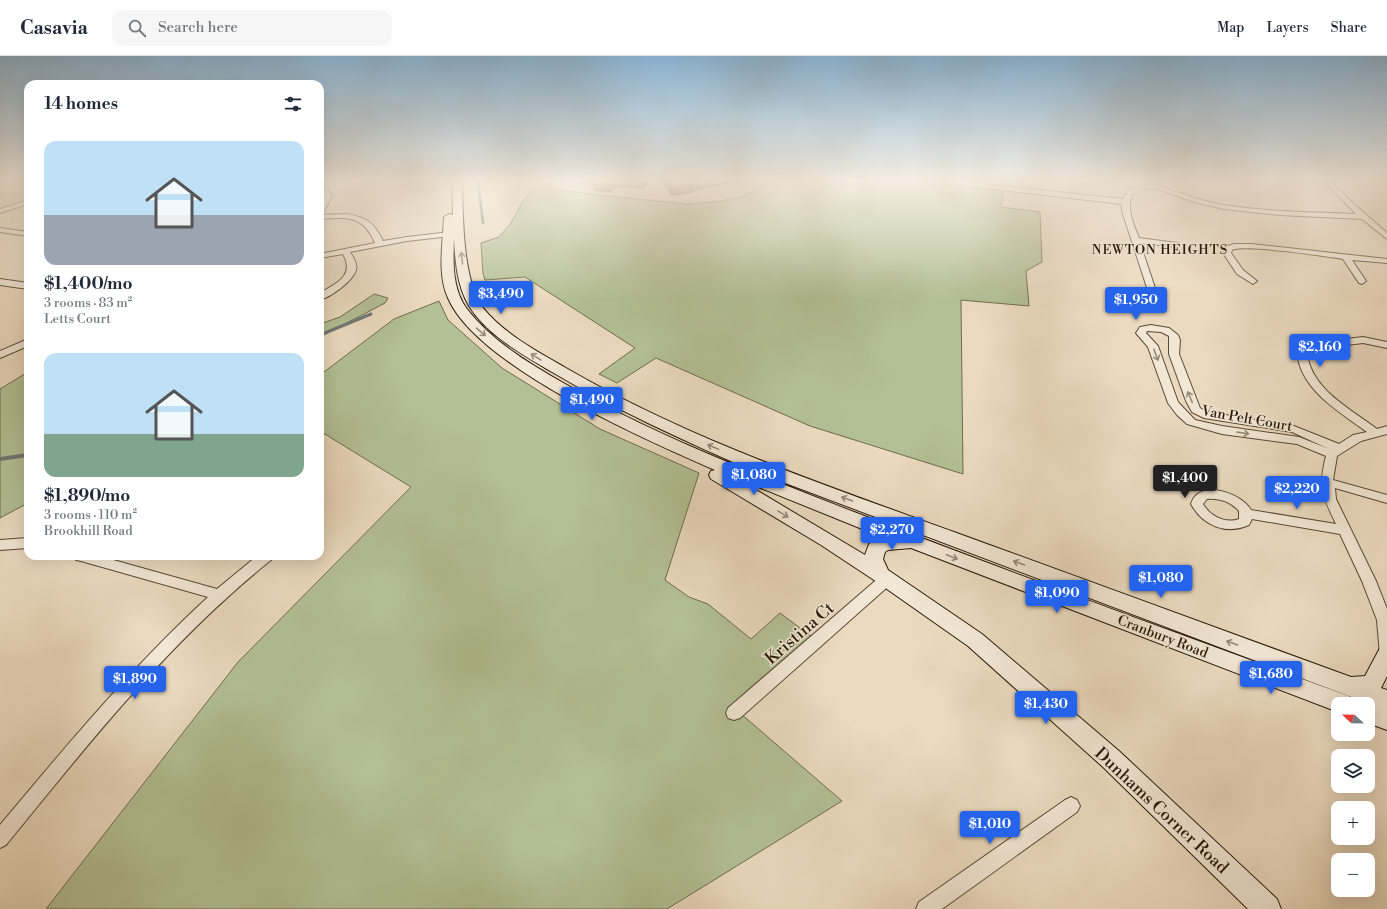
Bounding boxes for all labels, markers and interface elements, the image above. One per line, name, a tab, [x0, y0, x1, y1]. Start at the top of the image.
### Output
search box	[112, 10, 392, 46]
text: Casavia	[20, 16, 88, 40]
icon: search	[126, 17, 148, 39]
text: Search here	[158, 18, 238, 37]
text: Map	[1217, 19, 1244, 37]
text: Layers	[1266, 19, 1309, 37]
text: Share	[1331, 19, 1367, 37]
text: 14 homes	[44, 93, 118, 115]
icon: filters	[282, 93, 304, 115]
icon: home	[138, 167, 210, 239]
district label: NEWTON HEIGHTS	[1092, 242, 1228, 258]
one-way arrow	[459, 252, 466, 265]
text: $1,400/mo	[44, 273, 133, 295]
pin: $3,490	[468, 281, 534, 315]
text: $3,490	[478, 286, 524, 302]
pin: $1,950	[1103, 287, 1169, 321]
text: $1,950	[1114, 292, 1158, 308]
text: 3 rooms · 83 m²	[44, 295, 132, 311]
text: Letts Court	[44, 311, 111, 327]
one-way arrow	[476, 328, 487, 337]
pin: $2,160	[1287, 334, 1353, 368]
text: $2,160	[1298, 339, 1342, 355]
one-way arrow	[1153, 349, 1161, 361]
one-way arrow	[531, 352, 542, 361]
icon: home	[138, 379, 210, 451]
pin: $1,490	[559, 387, 625, 421]
text: $1,490	[570, 392, 614, 408]
one-way arrow	[1185, 392, 1193, 404]
street label: Van Pelt Court	[1199, 402, 1294, 436]
one-way arrow	[1236, 429, 1249, 437]
one-way arrow	[707, 443, 719, 450]
pin: $1,080	[721, 462, 787, 496]
pin: $1,400	[1152, 465, 1218, 499]
text: $1,080	[731, 467, 777, 483]
text: $1,400	[1162, 470, 1208, 486]
pin: $2,220	[1264, 476, 1330, 510]
text: $2,220	[1274, 481, 1320, 497]
text: $1,890/mo	[44, 485, 130, 507]
one-way arrow	[842, 495, 854, 503]
text: 3 rooms · 110 m²	[44, 507, 137, 523]
one-way arrow	[777, 510, 788, 518]
pin: $2,270	[859, 517, 925, 551]
text: $2,270	[870, 522, 914, 538]
text: Brookhill Road	[44, 523, 133, 539]
one-way arrow	[946, 554, 958, 562]
one-way arrow	[1012, 559, 1025, 566]
pin: $1,080	[1128, 565, 1194, 599]
text: $1,080	[1138, 570, 1184, 586]
pin: $1,090	[1024, 580, 1090, 614]
text: $1,090	[1034, 585, 1080, 601]
street label: Kristina Ct	[760, 598, 839, 670]
street label: Cranbury Road	[1115, 611, 1211, 662]
one-way arrow	[1227, 638, 1239, 646]
pin: $1,680	[1238, 661, 1304, 695]
pin: $1,890	[102, 666, 168, 700]
text: $1,680	[1249, 666, 1293, 682]
text: $1,890	[113, 671, 157, 687]
pin: $1,430	[1013, 691, 1079, 725]
text: $1,430	[1024, 696, 1068, 712]
north arrow	[1331, 697, 1375, 741]
map controls	[1331, 697, 1375, 897]
street label: Dunhams Corner Road	[1090, 743, 1233, 879]
button: layers	[1331, 749, 1375, 793]
button: +	[1331, 801, 1375, 845]
pin: $1,010	[957, 811, 1023, 845]
text: $1,010	[969, 816, 1011, 832]
button: −	[1331, 853, 1375, 897]

